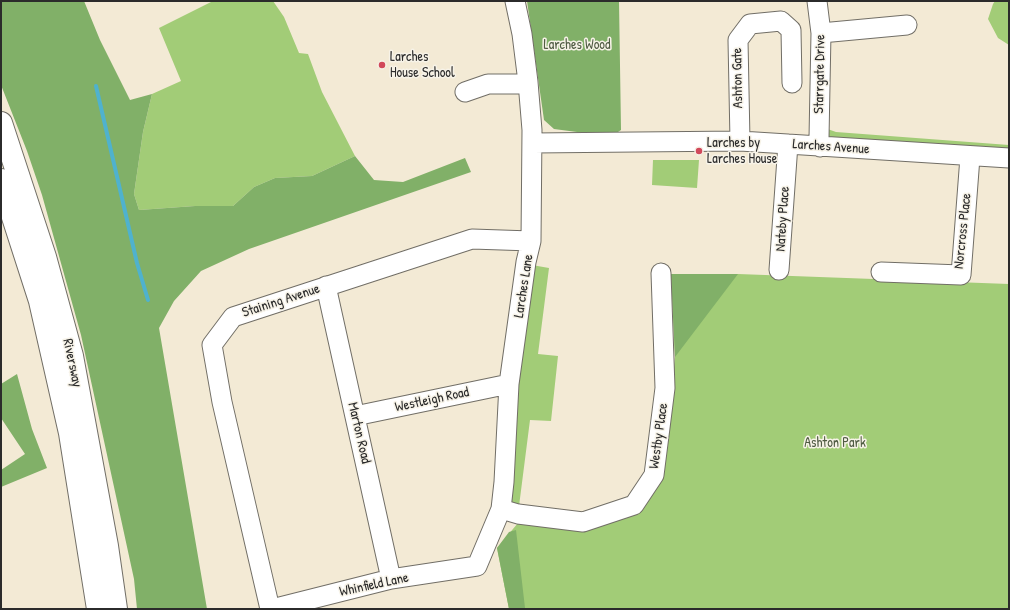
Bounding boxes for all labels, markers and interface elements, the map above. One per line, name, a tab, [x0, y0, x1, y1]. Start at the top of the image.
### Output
street label: Starrgate Drive	[811, 34, 829, 114]
park label: Larches Wood	[544, 37, 610, 53]
street label: Ashton Gate	[729, 48, 747, 108]
place label: Larches House School	[390, 49, 455, 82]
marker: Larches House School	[377, 60, 387, 70]
place label: Larches by Larches House	[707, 135, 777, 168]
street label: Larches Avenue	[792, 136, 870, 158]
marker: Larches by Larches House	[694, 146, 704, 156]
street label: Nateby Place	[772, 186, 794, 252]
street label: Norcross Place	[951, 192, 975, 270]
street label: Larches Lane	[511, 253, 537, 319]
street label: Staining Avenue	[240, 281, 322, 321]
street label: Riversway	[59, 337, 85, 389]
street label: Westleigh Road	[394, 384, 470, 416]
street label: Marton Road	[344, 401, 374, 465]
street label: Westby Place	[646, 402, 672, 470]
park label: Ashton Park	[804, 435, 866, 451]
street label: Whinfield Lane	[338, 569, 410, 601]

